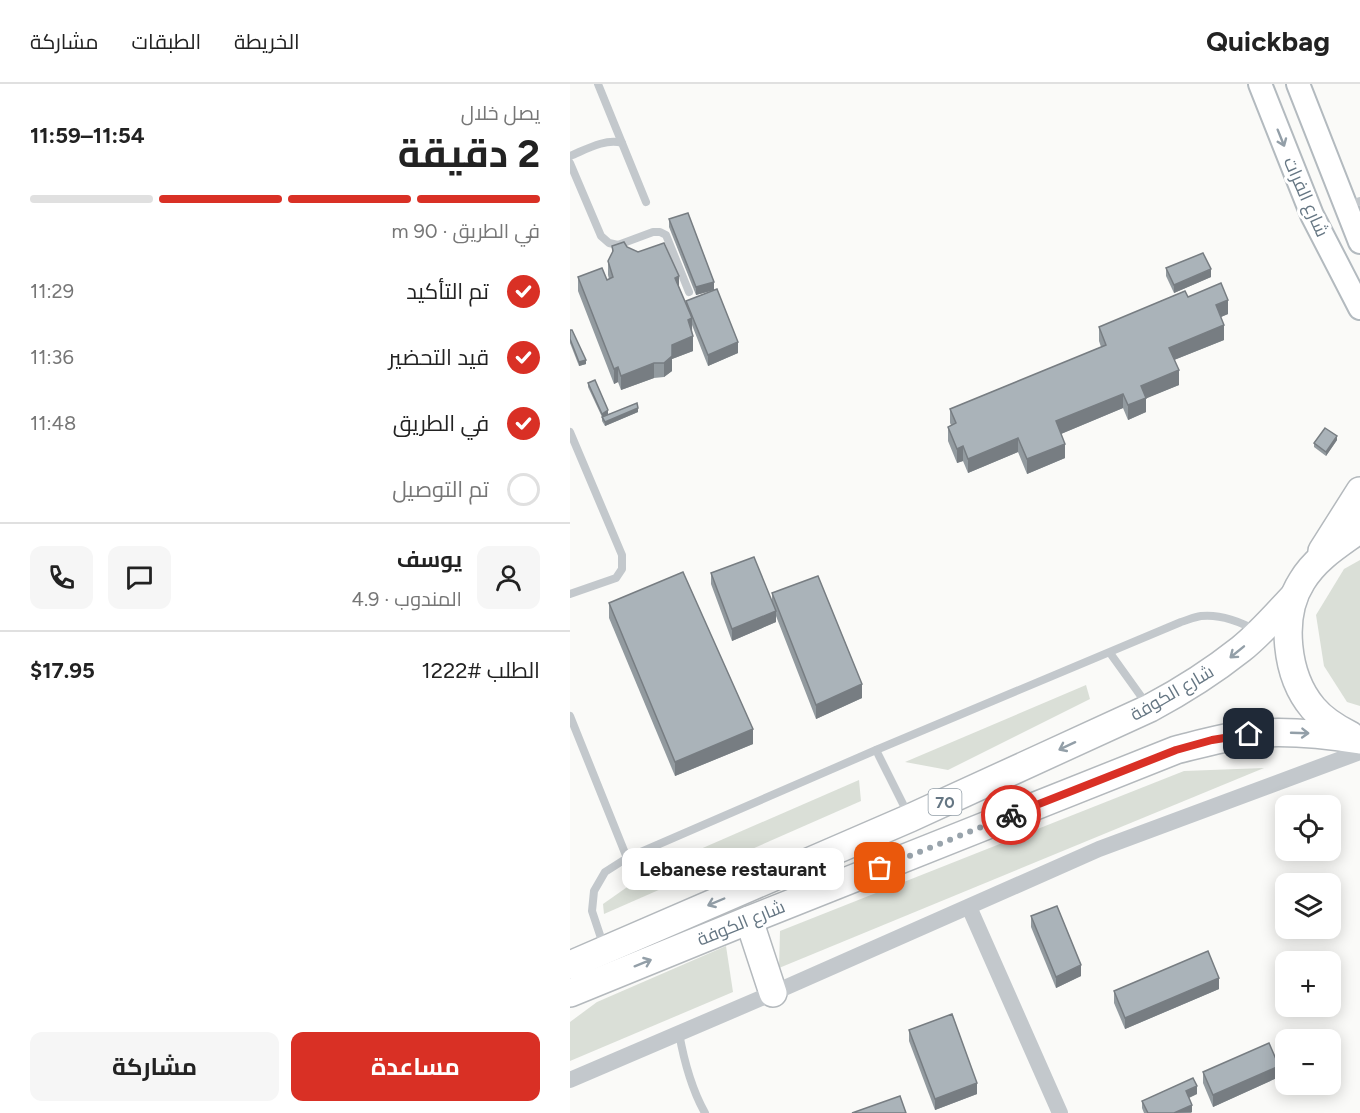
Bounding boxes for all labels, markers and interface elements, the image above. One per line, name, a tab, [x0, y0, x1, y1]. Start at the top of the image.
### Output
text: Quickbag	[1206, 24, 1330, 58]
text: مشاركة	[30, 29, 99, 54]
text: الطبقات	[132, 29, 201, 54]
text: الخريطة	[234, 29, 300, 54]
text: يصل خلال	[461, 101, 540, 125]
text: 11:54–11:59	[30, 122, 145, 149]
one-way arrow	[1276, 129, 1287, 147]
text: 2 دقيقة	[398, 130, 540, 177]
street label: شارع الفرات	[1278, 154, 1333, 241]
text: في الطريق · 90 m	[391, 219, 540, 243]
icon: check	[507, 275, 540, 308]
text: تم التأكيد	[406, 278, 489, 305]
text: 11:29	[30, 279, 74, 303]
icon: check	[507, 341, 540, 374]
text: قيد التحضير	[388, 344, 489, 371]
text: 11:36	[30, 345, 74, 369]
icon: check	[507, 407, 540, 440]
text: في الطريق	[393, 410, 489, 437]
text: 11:48	[30, 411, 76, 435]
text: تم التوصيل	[392, 476, 489, 503]
button: phone	[30, 546, 93, 609]
button: chat	[108, 546, 171, 609]
text: يوسف	[397, 546, 462, 573]
button: person	[477, 546, 540, 609]
text: المندوب · 4.9	[351, 587, 462, 611]
one-way arrow	[1229, 645, 1245, 658]
text: $17.95	[30, 657, 95, 684]
text: الطلب #1222	[422, 657, 540, 684]
street label: شارع الكوفة	[1126, 660, 1218, 727]
pin	[1223, 708, 1274, 759]
icon: home	[1232, 717, 1265, 750]
one-way arrow	[1289, 728, 1309, 739]
one-way arrow	[1059, 741, 1077, 753]
courier	[981, 785, 1041, 845]
road number: 70	[928, 789, 962, 815]
map controls	[1275, 795, 1341, 1095]
button: locate	[1275, 795, 1341, 861]
icon: bike	[995, 799, 1028, 832]
pin	[854, 842, 905, 893]
callout: Lebanese restaurant	[622, 847, 844, 889]
icon: bag	[863, 851, 896, 884]
text: Lebanese restaurant	[639, 857, 827, 881]
button: layers	[1275, 873, 1341, 939]
street label: شارع الكوفة	[694, 895, 788, 951]
one-way arrow	[708, 897, 726, 908]
button: +	[1275, 951, 1341, 1017]
one-way arrow	[634, 957, 652, 968]
button: −	[1275, 1029, 1341, 1095]
button: مشاركة	[30, 1032, 279, 1101]
button: مساعدة	[291, 1032, 540, 1101]

